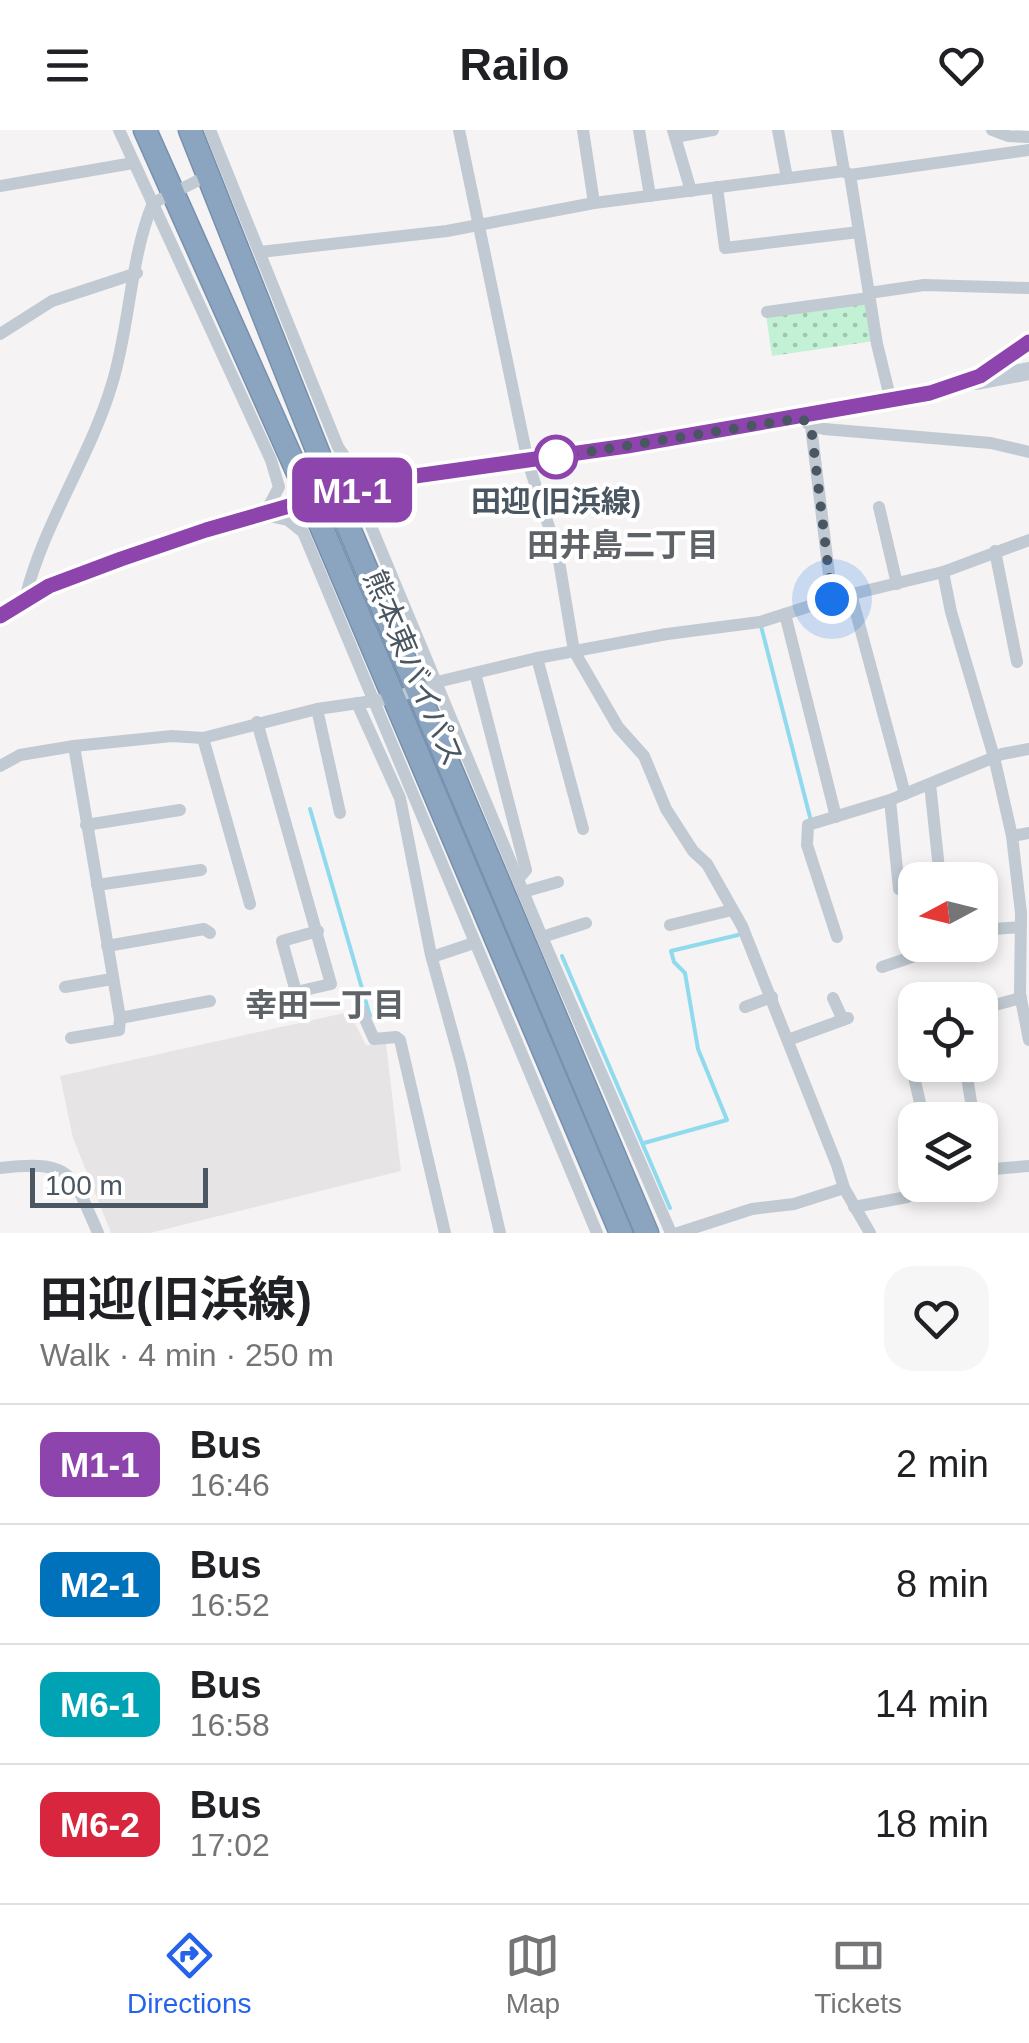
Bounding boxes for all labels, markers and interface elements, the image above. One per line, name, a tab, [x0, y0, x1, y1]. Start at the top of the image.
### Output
icon: menu	[40, 38, 95, 93]
icon: heart	[934, 38, 989, 93]
text: Railo	[459, 39, 570, 90]
marker: 田迎(旧浜線)	[535, 436, 577, 478]
line badge: M1-1	[282, 458, 422, 522]
text: M1-1	[312, 471, 392, 510]
place label: 田迎(旧浜線)	[471, 485, 641, 518]
district label: 田井島二丁目	[527, 527, 719, 563]
street label: 熊本東バイパス	[358, 565, 470, 771]
your location	[807, 574, 857, 624]
north arrow	[898, 862, 998, 962]
map controls	[898, 862, 998, 1202]
button: locate	[898, 982, 998, 1082]
district label: 幸田一丁目	[245, 987, 405, 1023]
button: layers	[898, 1102, 998, 1202]
scale bar	[30, 1163, 208, 1208]
text: 100 m	[45, 1170, 123, 1201]
button: heart	[884, 1266, 989, 1371]
text: 田迎(旧浜線)	[40, 1273, 312, 1326]
text: Walk · 4 min · 250 m	[40, 1337, 334, 1373]
text: Bus	[190, 1424, 262, 1466]
text: 2 min	[896, 1443, 989, 1485]
text: M1-1	[60, 1445, 140, 1484]
text: 16:46	[190, 1467, 270, 1503]
text: Bus	[190, 1544, 262, 1586]
text: 8 min	[896, 1563, 989, 1605]
text: M2-1	[60, 1565, 140, 1604]
text: 16:52	[190, 1587, 270, 1623]
text: Bus	[190, 1664, 262, 1706]
text: 14 min	[875, 1683, 989, 1725]
text: M6-1	[60, 1685, 140, 1724]
text: 16:58	[190, 1707, 270, 1743]
text: Bus	[190, 1784, 262, 1826]
text: 18 min	[875, 1803, 989, 1845]
text: M6-2	[60, 1805, 140, 1844]
text: 17:02	[190, 1827, 270, 1863]
tab: Directions	[127, 1928, 251, 2020]
tab: Map	[505, 1928, 560, 2020]
tab: Tickets	[814, 1928, 902, 2020]

